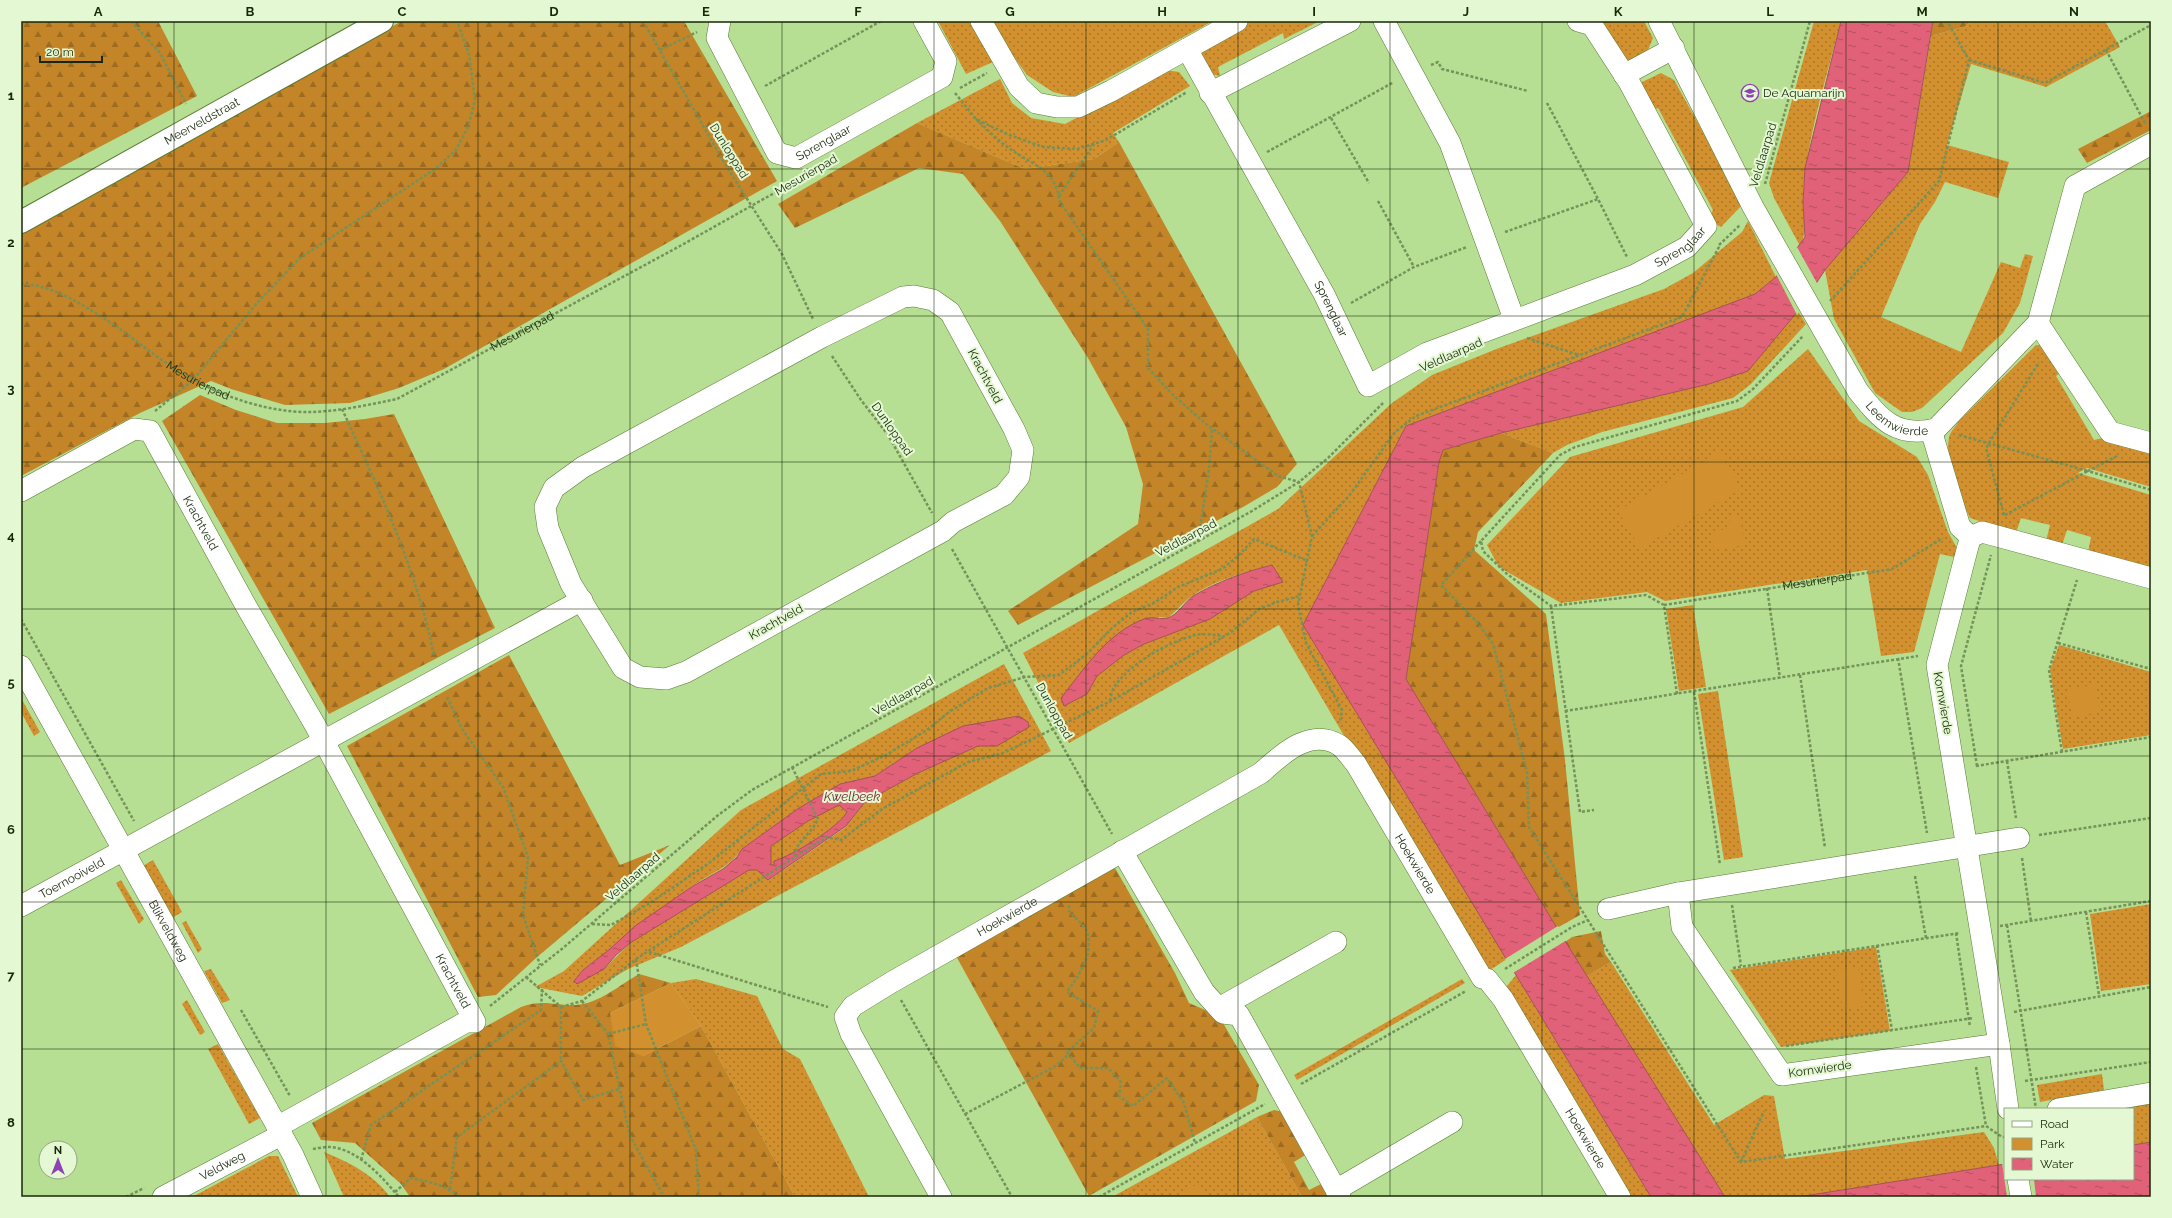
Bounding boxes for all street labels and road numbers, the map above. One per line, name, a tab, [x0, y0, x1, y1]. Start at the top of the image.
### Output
street label: Meerveldstraat	[162, 95, 242, 148]
street label: Dunloppad	[707, 121, 751, 181]
street label: Veldlaarpad	[1746, 121, 1780, 189]
street label: Sprenglaar	[793, 122, 854, 164]
street label: Mesurierpad	[772, 151, 840, 199]
street label: Sprenglaar	[1652, 223, 1709, 270]
street label: Sprenglaar	[1311, 278, 1351, 340]
street label: Mesurierpad	[488, 309, 556, 354]
street label: Veldlaarpad	[1418, 335, 1484, 375]
street label: Krachtveld	[965, 346, 1005, 406]
street label: Mesurierpad	[164, 358, 232, 403]
street label: Leemwierde	[1863, 399, 1929, 438]
street label: Dunloppad	[869, 400, 915, 458]
street label: Krachtveld	[180, 493, 221, 553]
street label: Veldlaarpad	[1153, 516, 1219, 560]
street label: Mesurierpad	[1781, 568, 1853, 593]
street label: Krachtveld	[746, 601, 806, 643]
street label: Kornwierde	[1931, 670, 1955, 736]
street label: Veldlaarpad	[870, 674, 936, 718]
street label: Dunloppad	[1033, 681, 1075, 741]
street label: Hoekwierde	[1392, 831, 1438, 897]
street label: Veldlaarpad	[603, 850, 663, 904]
street label: Toernooiveld	[37, 855, 107, 902]
street label: Hoekwierde	[974, 894, 1040, 939]
street label: Blikveldweg	[146, 898, 191, 964]
street label: Krachtveld	[433, 951, 473, 1011]
street label: Kornwierde	[1788, 1058, 1852, 1080]
street label: Hoekwierde	[1562, 1106, 1609, 1171]
street label: Veldweg	[197, 1148, 247, 1183]

